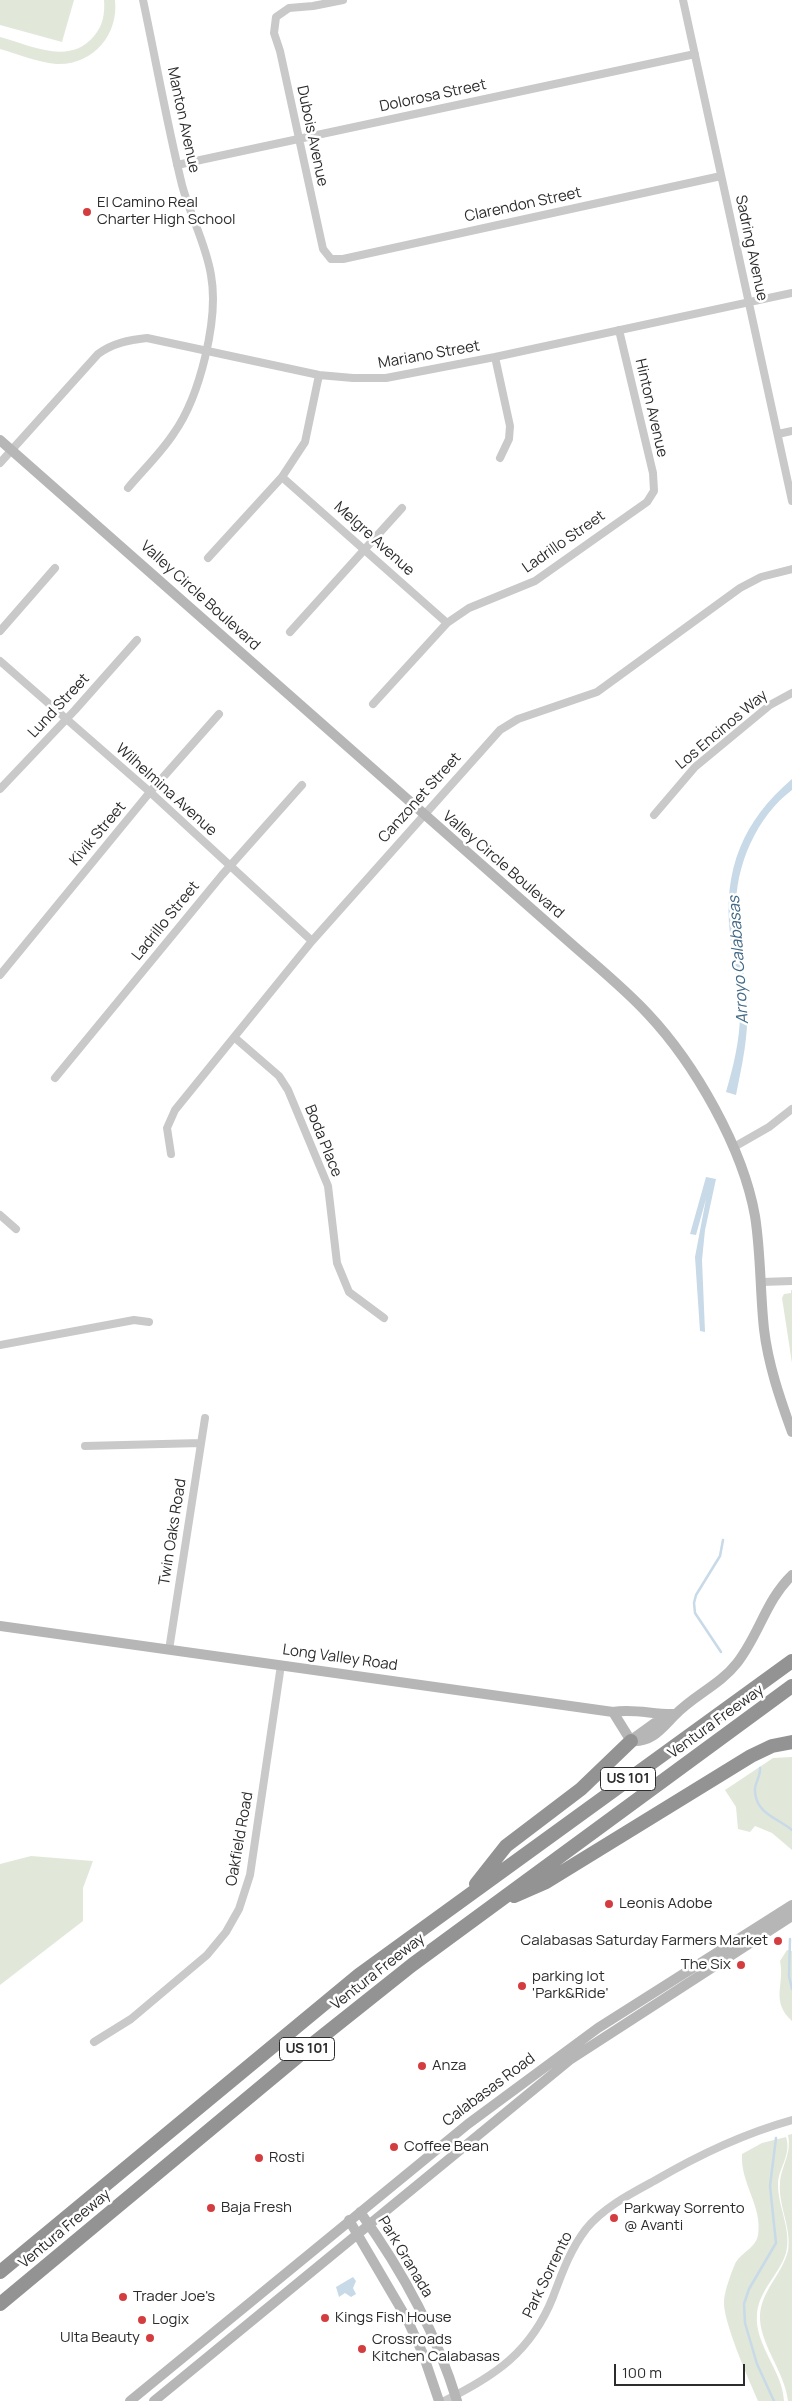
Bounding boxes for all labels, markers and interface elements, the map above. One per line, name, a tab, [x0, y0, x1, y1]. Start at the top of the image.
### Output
street label: Manton Avenue	[163, 65, 203, 175]
street label: Dolorosa Street	[378, 76, 488, 116]
street label: Dubois Avenue	[293, 84, 331, 188]
street label: Clarendon Street	[463, 184, 583, 226]
place label: El Camino Real Charter High School	[97, 194, 236, 229]
street label: Sadring Avenue	[731, 194, 771, 302]
marker: El Camino Real Charter High School	[81, 206, 93, 218]
street label: Mariano Street	[377, 337, 481, 373]
street label: Hinton Avenue	[631, 357, 671, 459]
street label: Melgre Avenue	[330, 498, 418, 580]
street label: Ladrillo Street	[519, 507, 609, 577]
street label: Valley Circle Boulevard	[137, 538, 263, 654]
street label: Lund Street	[25, 670, 93, 742]
street label: Los Encinos Way	[673, 686, 771, 774]
street label: Wilhelmina Avenue	[112, 740, 220, 840]
street label: Canzonet Street	[375, 749, 465, 847]
street label: Kivik Street	[66, 798, 130, 870]
street label: Valley Circle Boulevard	[439, 807, 567, 923]
street label: Ladrillo Street	[129, 878, 203, 964]
water label: Arroyo Calabasas	[725, 895, 753, 1025]
street label: Boda Place	[300, 1102, 346, 1180]
street label: Twin Oaks Road	[156, 1477, 190, 1587]
street label: Long Valley Road	[281, 1641, 399, 1675]
street label: Ventura Freeway	[665, 1681, 767, 1763]
road number: US 101	[600, 1768, 656, 1790]
street label: Oakfield Road	[223, 1790, 257, 1888]
place label: Leonis Adobe	[619, 1895, 712, 1913]
marker: Leonis Adobe	[603, 1898, 615, 1910]
street label: Ventura Freeway	[328, 1930, 428, 2014]
place label: Calabasas Saturday Farmers Market	[521, 1932, 768, 1950]
marker: Calabasas Saturday Farmers Market	[772, 1935, 784, 1947]
place label: The Six	[681, 1956, 731, 1974]
marker: The Six	[735, 1959, 747, 1971]
place label: parking lot 'Park&Ride'	[532, 1968, 609, 2003]
marker: parking lot 'Park&Ride'	[516, 1980, 528, 1992]
road number: US 101	[280, 2038, 334, 2060]
street label: Calabasas Road	[439, 2049, 539, 2131]
place label: Anza	[432, 2057, 466, 2075]
marker: Anza	[416, 2060, 428, 2072]
place label: Coffee Bean	[404, 2138, 489, 2156]
marker: Coffee Bean	[388, 2141, 400, 2153]
place label: Rosti	[269, 2149, 305, 2167]
marker: Rosti	[253, 2152, 265, 2164]
street label: Ventura Freeway	[16, 2186, 114, 2272]
place label: Baja Fresh	[221, 2199, 292, 2217]
place label: Parkway Sorrento @ Avanti	[624, 2200, 745, 2235]
marker: Baja Fresh	[205, 2202, 217, 2214]
marker: Parkway Sorrento @ Avanti	[608, 2212, 620, 2224]
street label: Park Granada	[374, 2213, 436, 2301]
street label: Park Sorrento	[519, 2229, 577, 2321]
place label: Trader Joe's	[133, 2288, 215, 2306]
marker: Trader Joe's	[117, 2291, 129, 2303]
place label: Kings Fish House	[335, 2309, 452, 2327]
place label: Logix	[152, 2311, 189, 2329]
marker: Kings Fish House	[319, 2312, 331, 2324]
marker: Logix	[136, 2314, 148, 2326]
place label: Ulta Beauty	[60, 2329, 140, 2347]
place label: Crossroads Kitchen Calabasas	[372, 2331, 500, 2366]
marker: Ulta Beauty	[144, 2332, 156, 2344]
marker: Crossroads Kitchen Calabasas	[356, 2343, 368, 2355]
scale bar	[617, 2354, 748, 2386]
text: 100 m	[622, 2362, 662, 2383]

